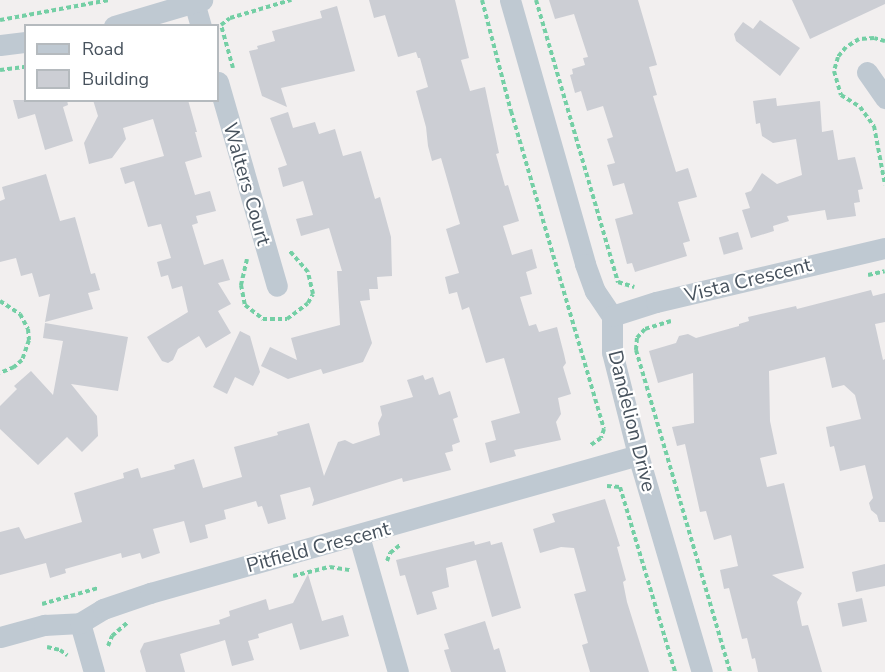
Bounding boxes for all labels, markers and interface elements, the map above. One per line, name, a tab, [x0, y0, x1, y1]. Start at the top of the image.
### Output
legend	[24, 24, 219, 102]
text: Road	[82, 37, 124, 61]
text: Building	[82, 67, 149, 91]
street label: Walters Court	[218, 120, 276, 248]
street label: Vista Crescent	[682, 253, 814, 307]
street label: Dandelion Drive	[603, 348, 661, 494]
street label: Pitfield Crescent	[244, 516, 392, 578]

